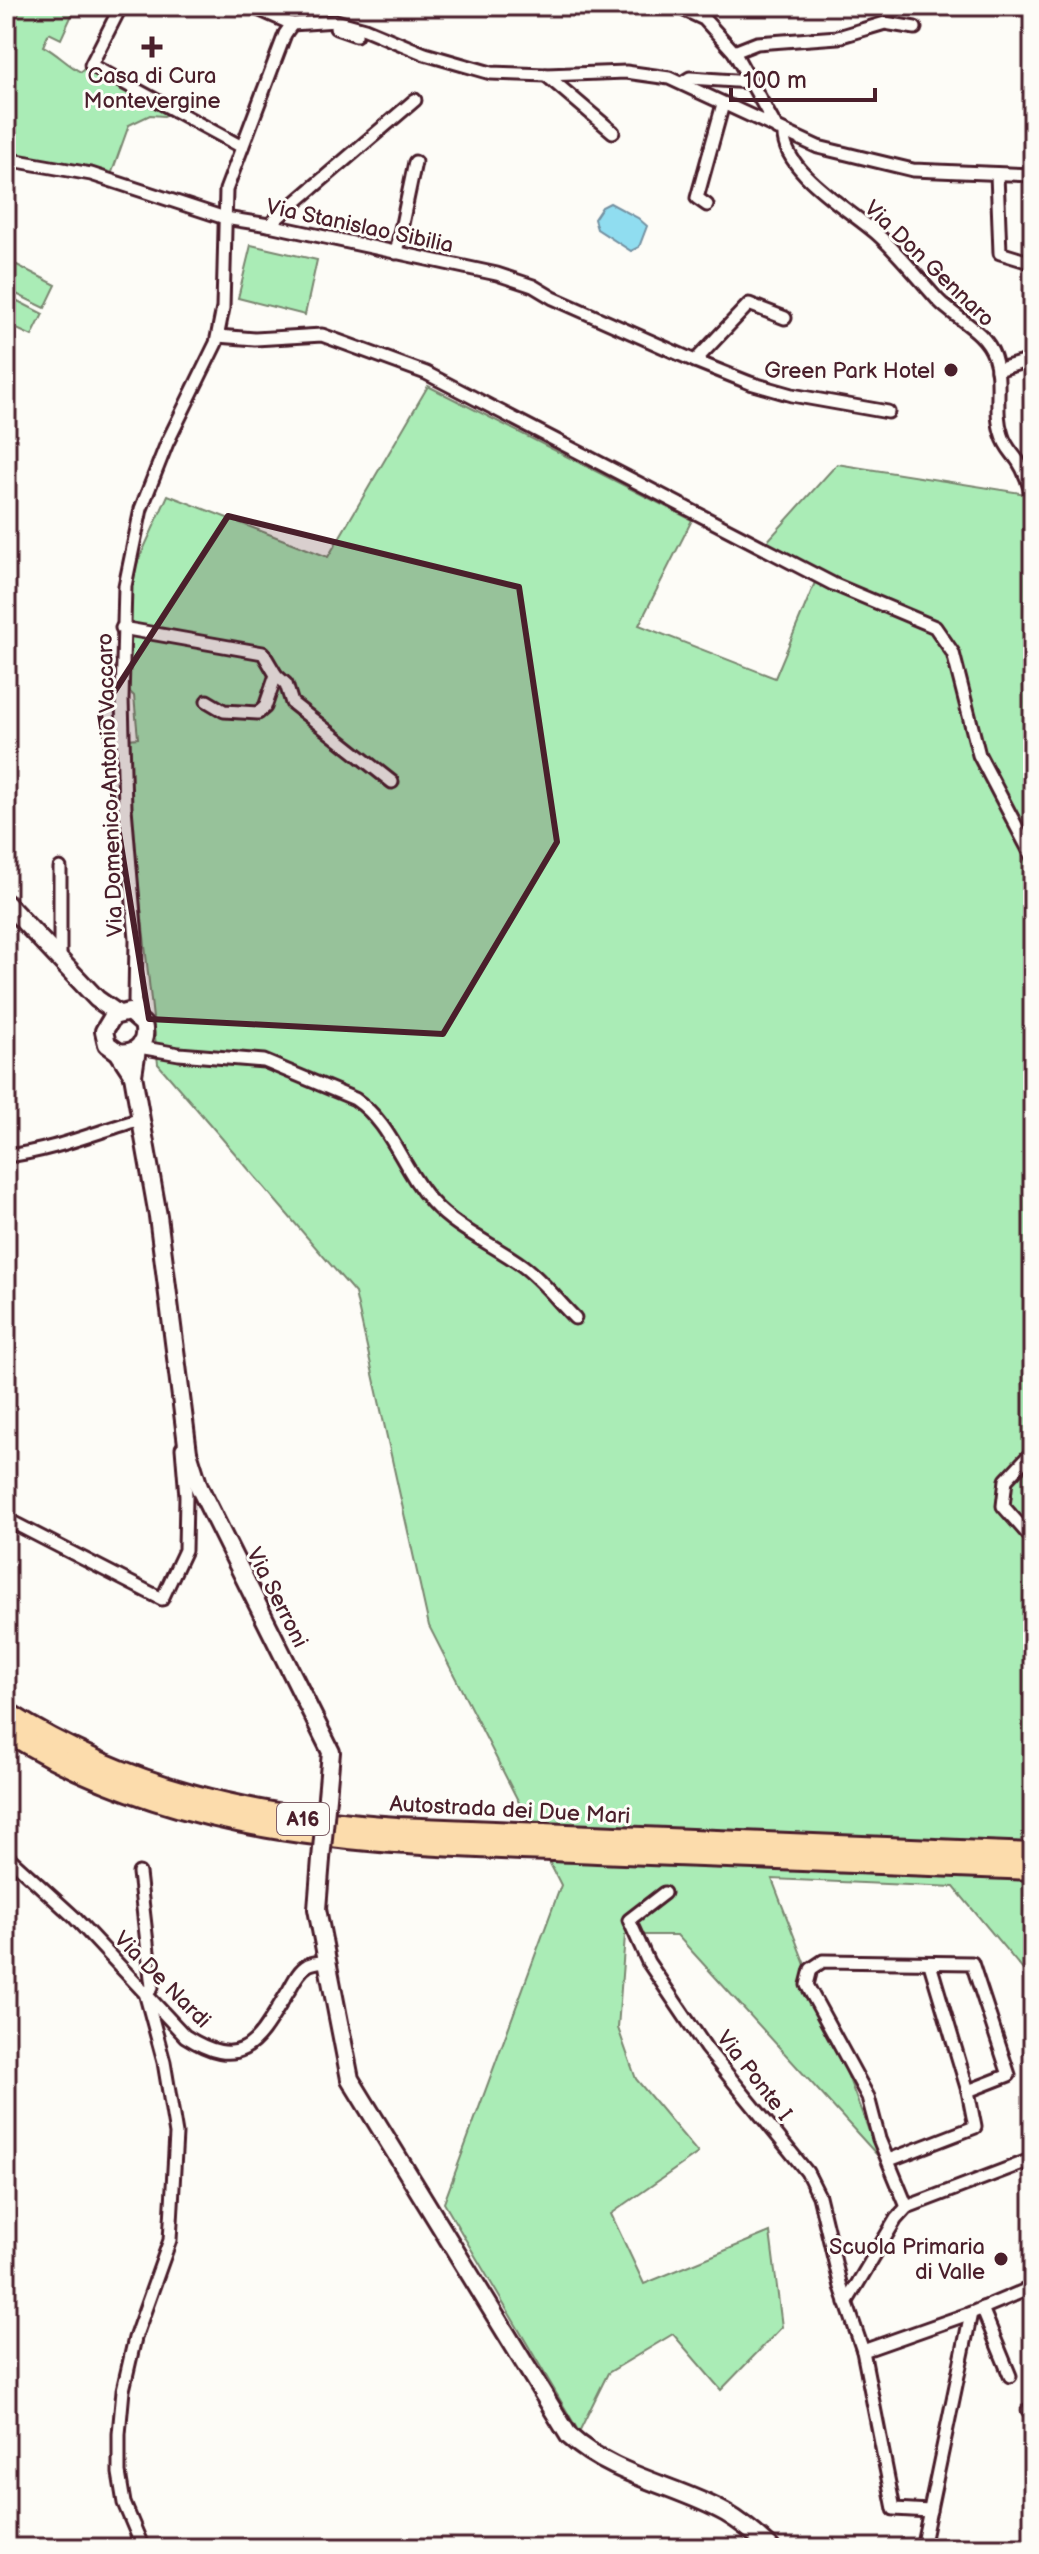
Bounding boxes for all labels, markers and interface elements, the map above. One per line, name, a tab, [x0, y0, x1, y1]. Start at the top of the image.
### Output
marker: Casa di Cura Montevergine	[141, 36, 163, 58]
scale bar	[731, 52, 875, 102]
place label: Casa di Cura Montevergine	[83, 63, 221, 115]
text: 100 m	[743, 66, 807, 95]
street label: Via Stanislao Sibilia	[264, 193, 456, 259]
street label: Via Don Gennaro	[858, 195, 1000, 333]
place label: Green Park Hotel	[764, 358, 935, 385]
marker: Green Park Hotel	[942, 361, 960, 379]
street label: Via Domenico Antonio Vaccaro	[92, 632, 129, 937]
street label: Via Serroni	[240, 1543, 313, 1652]
street label: Autostrada dei Due Mari	[389, 1791, 631, 1830]
road number: A16	[277, 1803, 329, 1835]
street label: Via De Nardi	[108, 1926, 216, 2034]
street label: Via Ponte I	[710, 2025, 797, 2126]
place label: Scuola Primaria di Valle	[829, 2234, 985, 2286]
marker: Scuola Primaria di Valle	[992, 2250, 1010, 2268]

